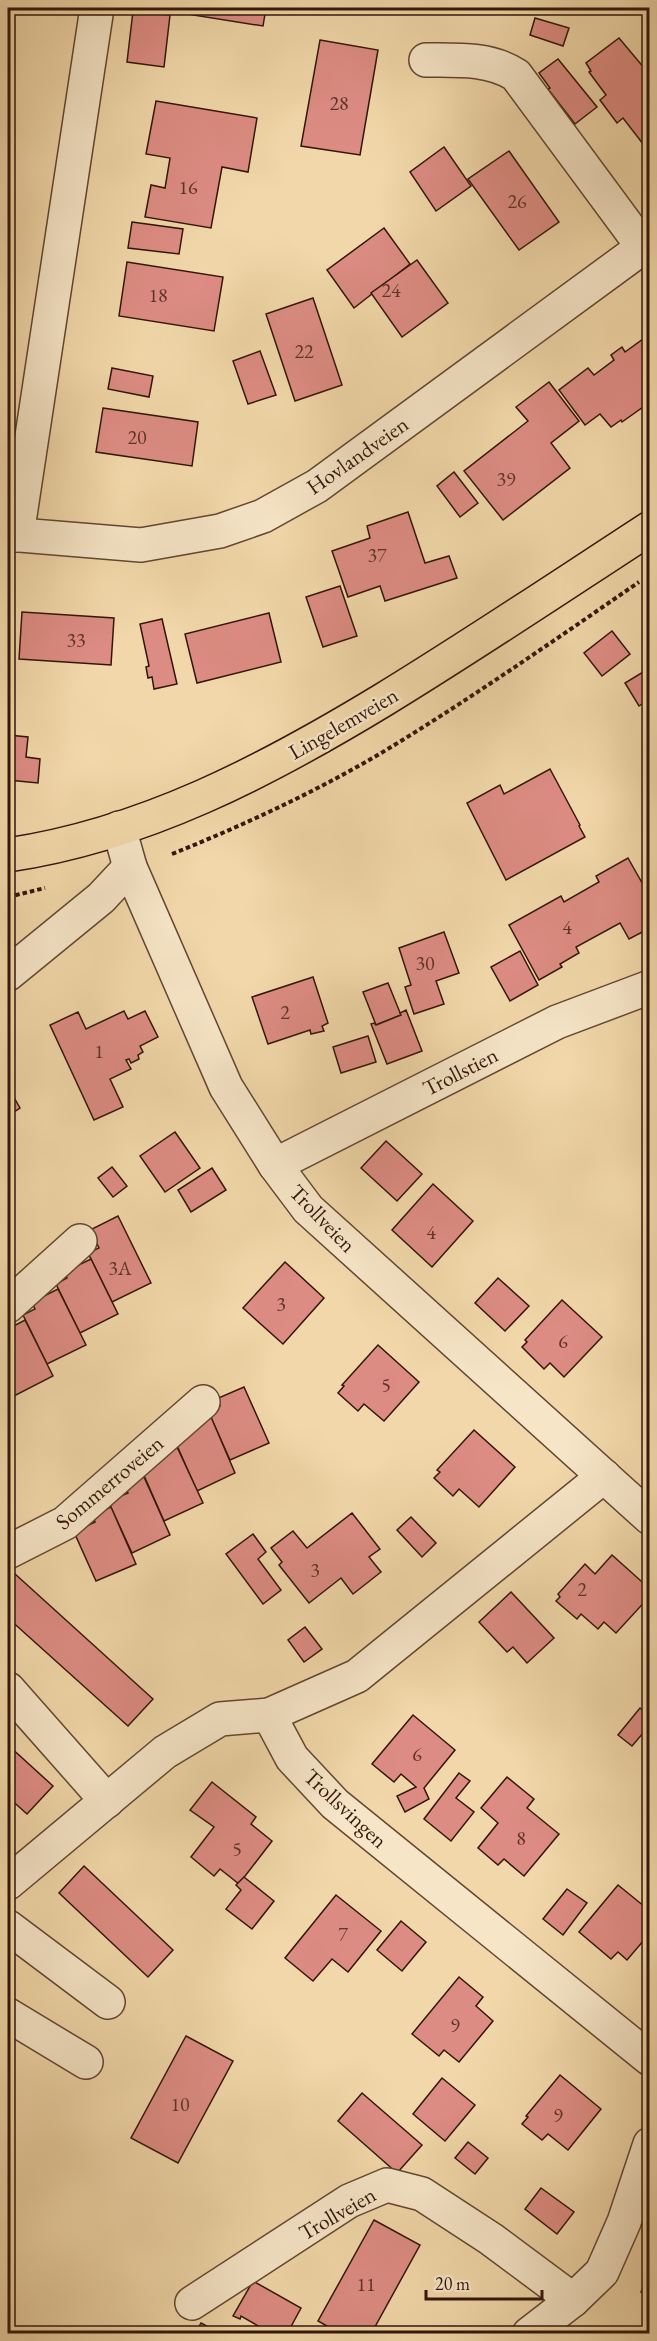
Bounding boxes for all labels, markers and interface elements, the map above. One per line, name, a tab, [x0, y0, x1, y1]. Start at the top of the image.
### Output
house number: 28	[329, 90, 349, 116]
house number: 16	[178, 174, 198, 200]
house number: 26	[507, 188, 527, 214]
house number: 24	[381, 277, 401, 303]
house number: 18	[148, 282, 168, 308]
house number: 22	[294, 338, 314, 364]
street label: Hovlandveien	[301, 409, 414, 501]
house number: 20	[127, 424, 147, 450]
house number: 39	[496, 466, 516, 492]
house number: 37	[367, 542, 387, 568]
house number: 33	[66, 627, 86, 653]
street label: Lingelemveien	[283, 680, 404, 766]
house number: 4	[562, 914, 572, 940]
house number: 30	[415, 950, 435, 976]
house number: 2	[280, 999, 290, 1025]
house number: 1	[94, 1038, 104, 1064]
street label: Trollstien	[418, 1040, 503, 1103]
street label: Trollveien	[283, 1178, 363, 1259]
house number: 4	[426, 1219, 436, 1245]
house number: 3A	[108, 1255, 132, 1281]
house number: 3	[276, 1291, 286, 1317]
house number: 6	[558, 1328, 568, 1354]
house number: 5	[381, 1372, 391, 1398]
street label: Sommerroveien	[49, 1428, 170, 1536]
house number: 3	[310, 1557, 320, 1583]
house number: 2	[577, 1576, 587, 1602]
house number: 6	[412, 1741, 422, 1767]
street label: Trollsvingen	[298, 1762, 394, 1855]
house number: 8	[516, 1825, 526, 1851]
house number: 5	[232, 1836, 242, 1862]
house number: 7	[338, 1921, 348, 1947]
house number: 9	[450, 2012, 460, 2038]
house number: 10	[170, 2091, 190, 2117]
house number: 9	[553, 2102, 563, 2128]
street label: Trollveien	[294, 2180, 381, 2247]
scale bar	[426, 2263, 542, 2301]
house number: 11	[356, 2271, 376, 2297]
text: 20 m	[435, 2272, 470, 2295]

